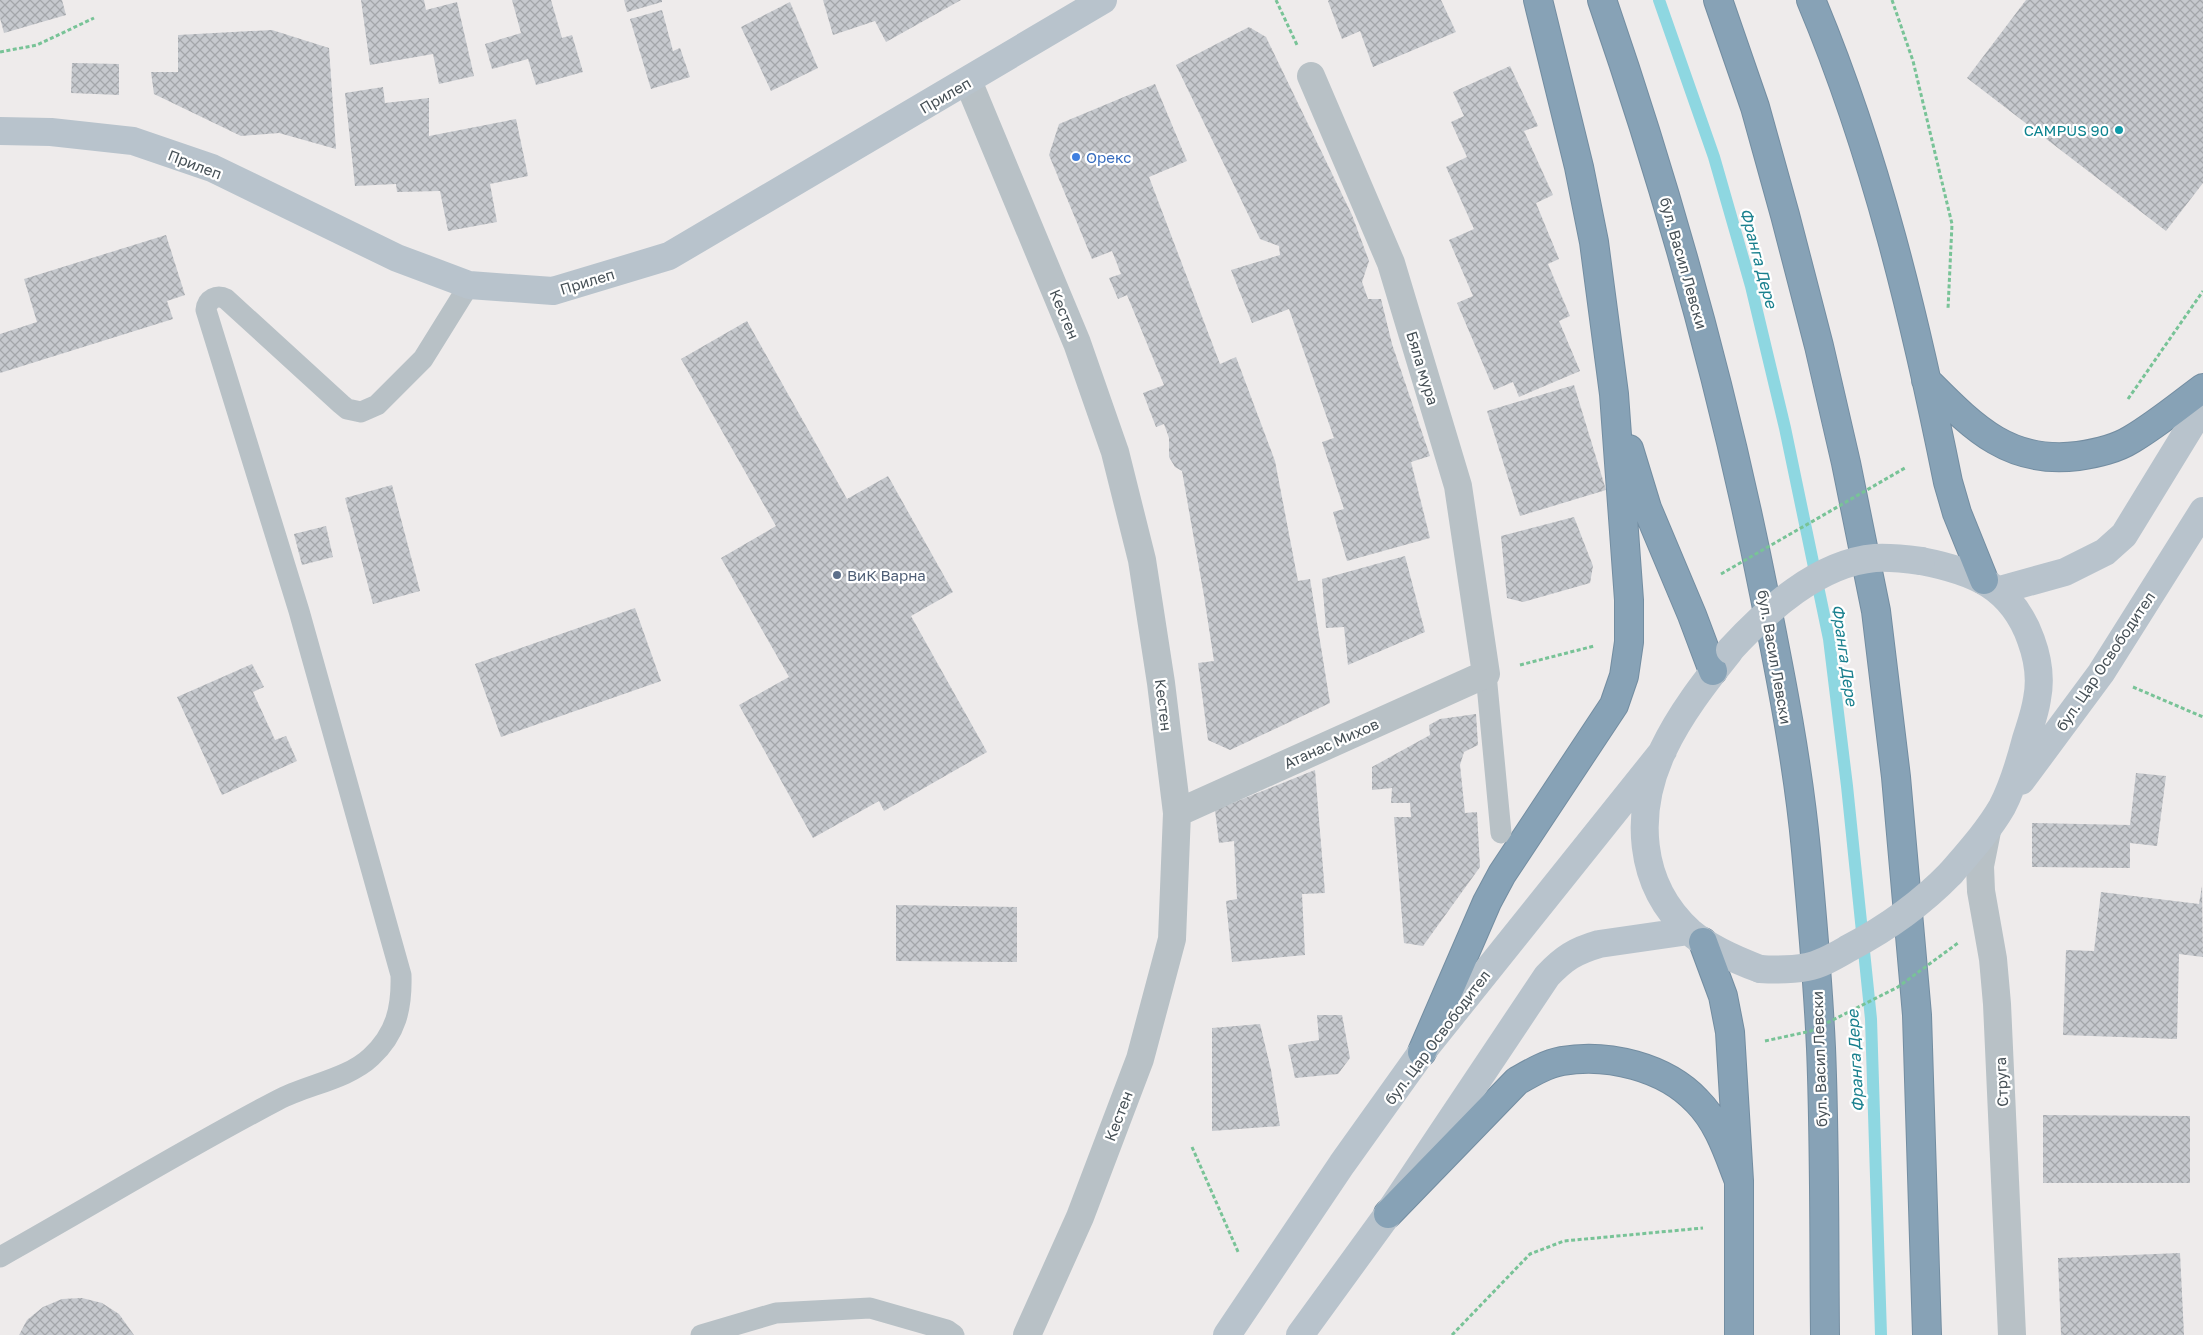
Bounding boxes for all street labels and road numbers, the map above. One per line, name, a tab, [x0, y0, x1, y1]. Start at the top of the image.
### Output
street label: Прилеп	[916, 73, 974, 117]
street label: Прилеп	[166, 146, 224, 182]
street label: бул. Васил Левски	[1657, 195, 1711, 331]
street label: Прилеп	[558, 264, 616, 298]
street label: Кестен	[1047, 286, 1083, 342]
street label: Бяла мура	[1403, 329, 1443, 407]
street label: бул. Васил Левски	[1754, 588, 1796, 726]
street label: бул. Цар Освободител	[2052, 588, 2158, 734]
street label: Кестен	[1152, 678, 1176, 732]
street label: Атанас Михов	[1281, 714, 1381, 772]
street label: бул. Цар Освободител	[1380, 966, 1494, 1108]
street label: бул. Васил Левски	[1808, 991, 1830, 1127]
street label: Струга	[1991, 1057, 2011, 1107]
street label: Кестен	[1100, 1088, 1136, 1144]

